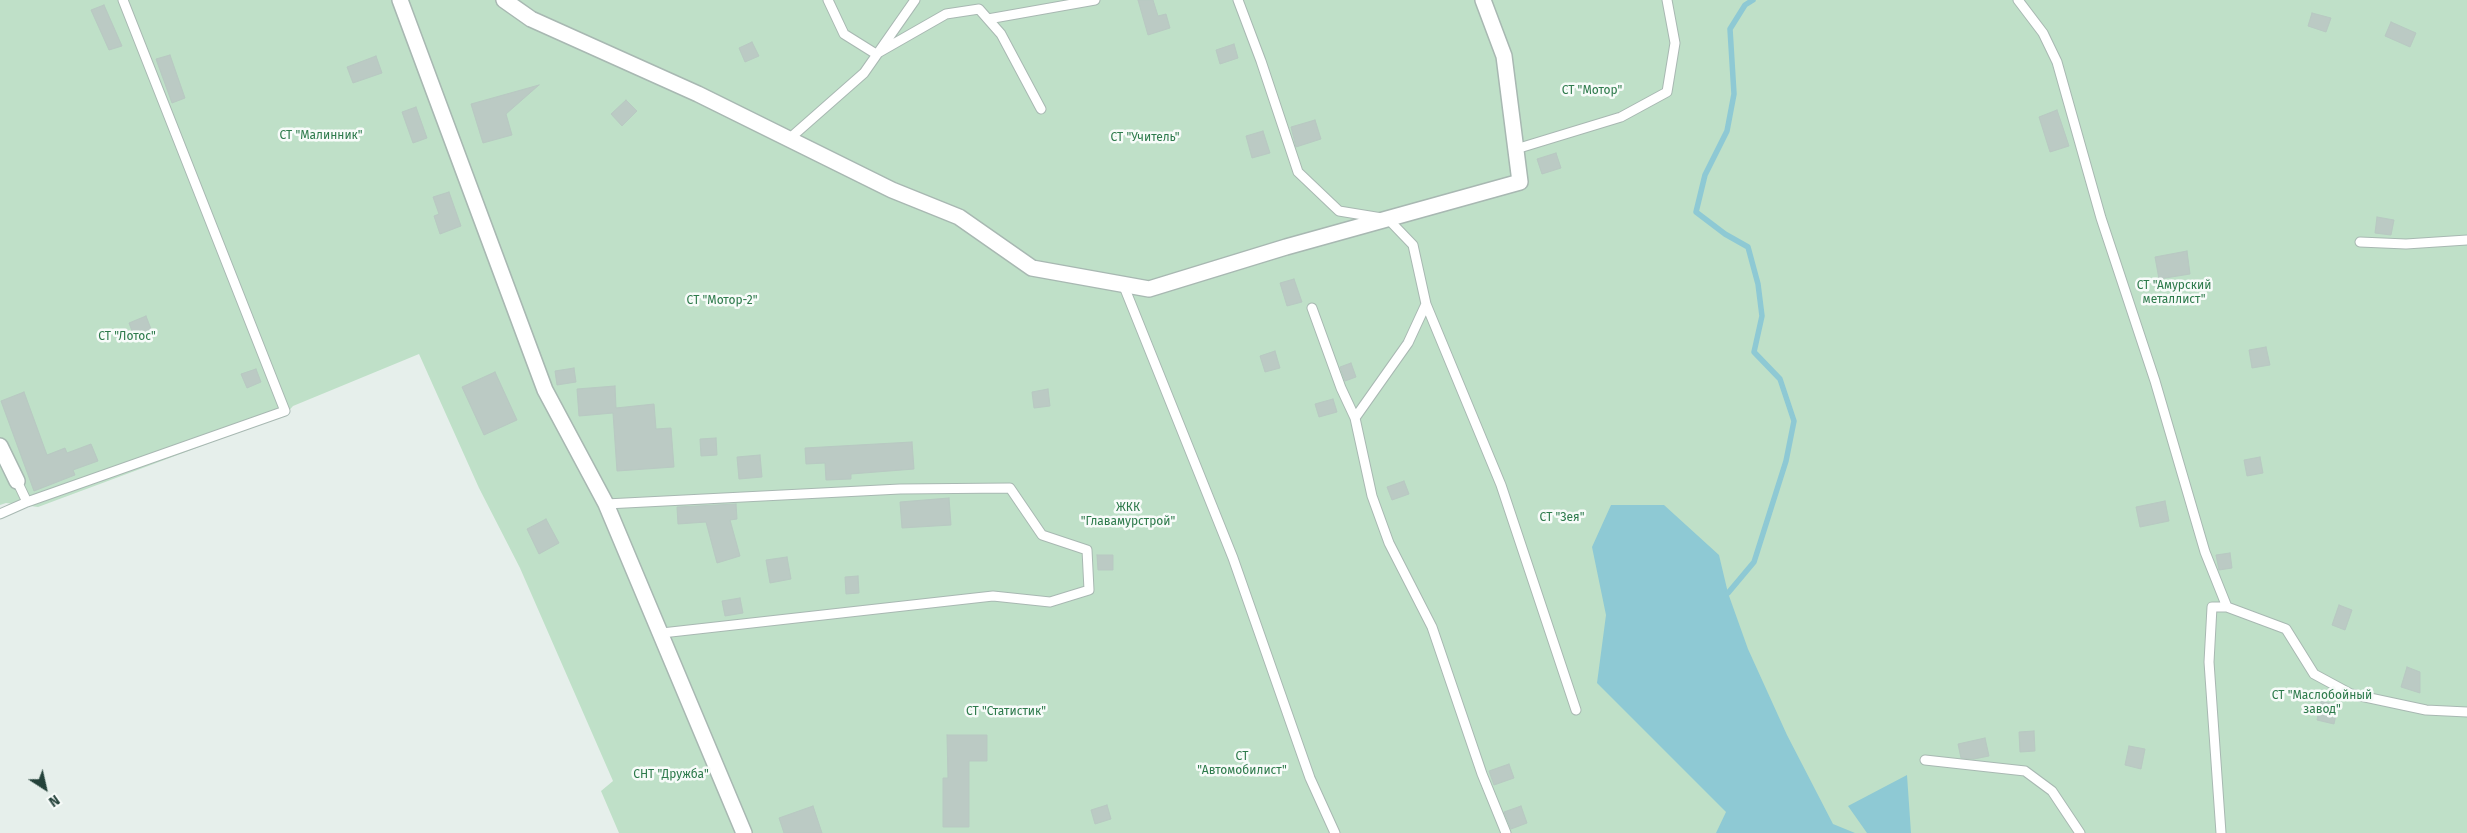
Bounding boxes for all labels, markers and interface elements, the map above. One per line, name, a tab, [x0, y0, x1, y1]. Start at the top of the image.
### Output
park label: СТ "Мотор"	[1562, 84, 1622, 98]
park label: СТ "Малинник"	[279, 129, 363, 143]
park label: СТ "Учитель"	[1110, 131, 1180, 145]
park label: СТ "Амурский металлист"	[2137, 279, 2211, 307]
park label: СТ "Мотор-2"	[687, 294, 757, 308]
park label: СТ "Лотос"	[98, 330, 156, 344]
park label: ЖКК "Главамурстрой"	[1081, 501, 1175, 529]
park label: СТ "Зея"	[1540, 511, 1584, 525]
park label: СТ "Маслобойный завод"	[2272, 689, 2372, 717]
park label: СТ "Статистик"	[966, 705, 1046, 719]
park label: СТ "Автомобилист"	[1197, 750, 1287, 778]
north arrow	[20, 763, 70, 813]
park label: СНТ "Дружба"	[633, 768, 709, 782]
text: N	[45, 791, 63, 810]

